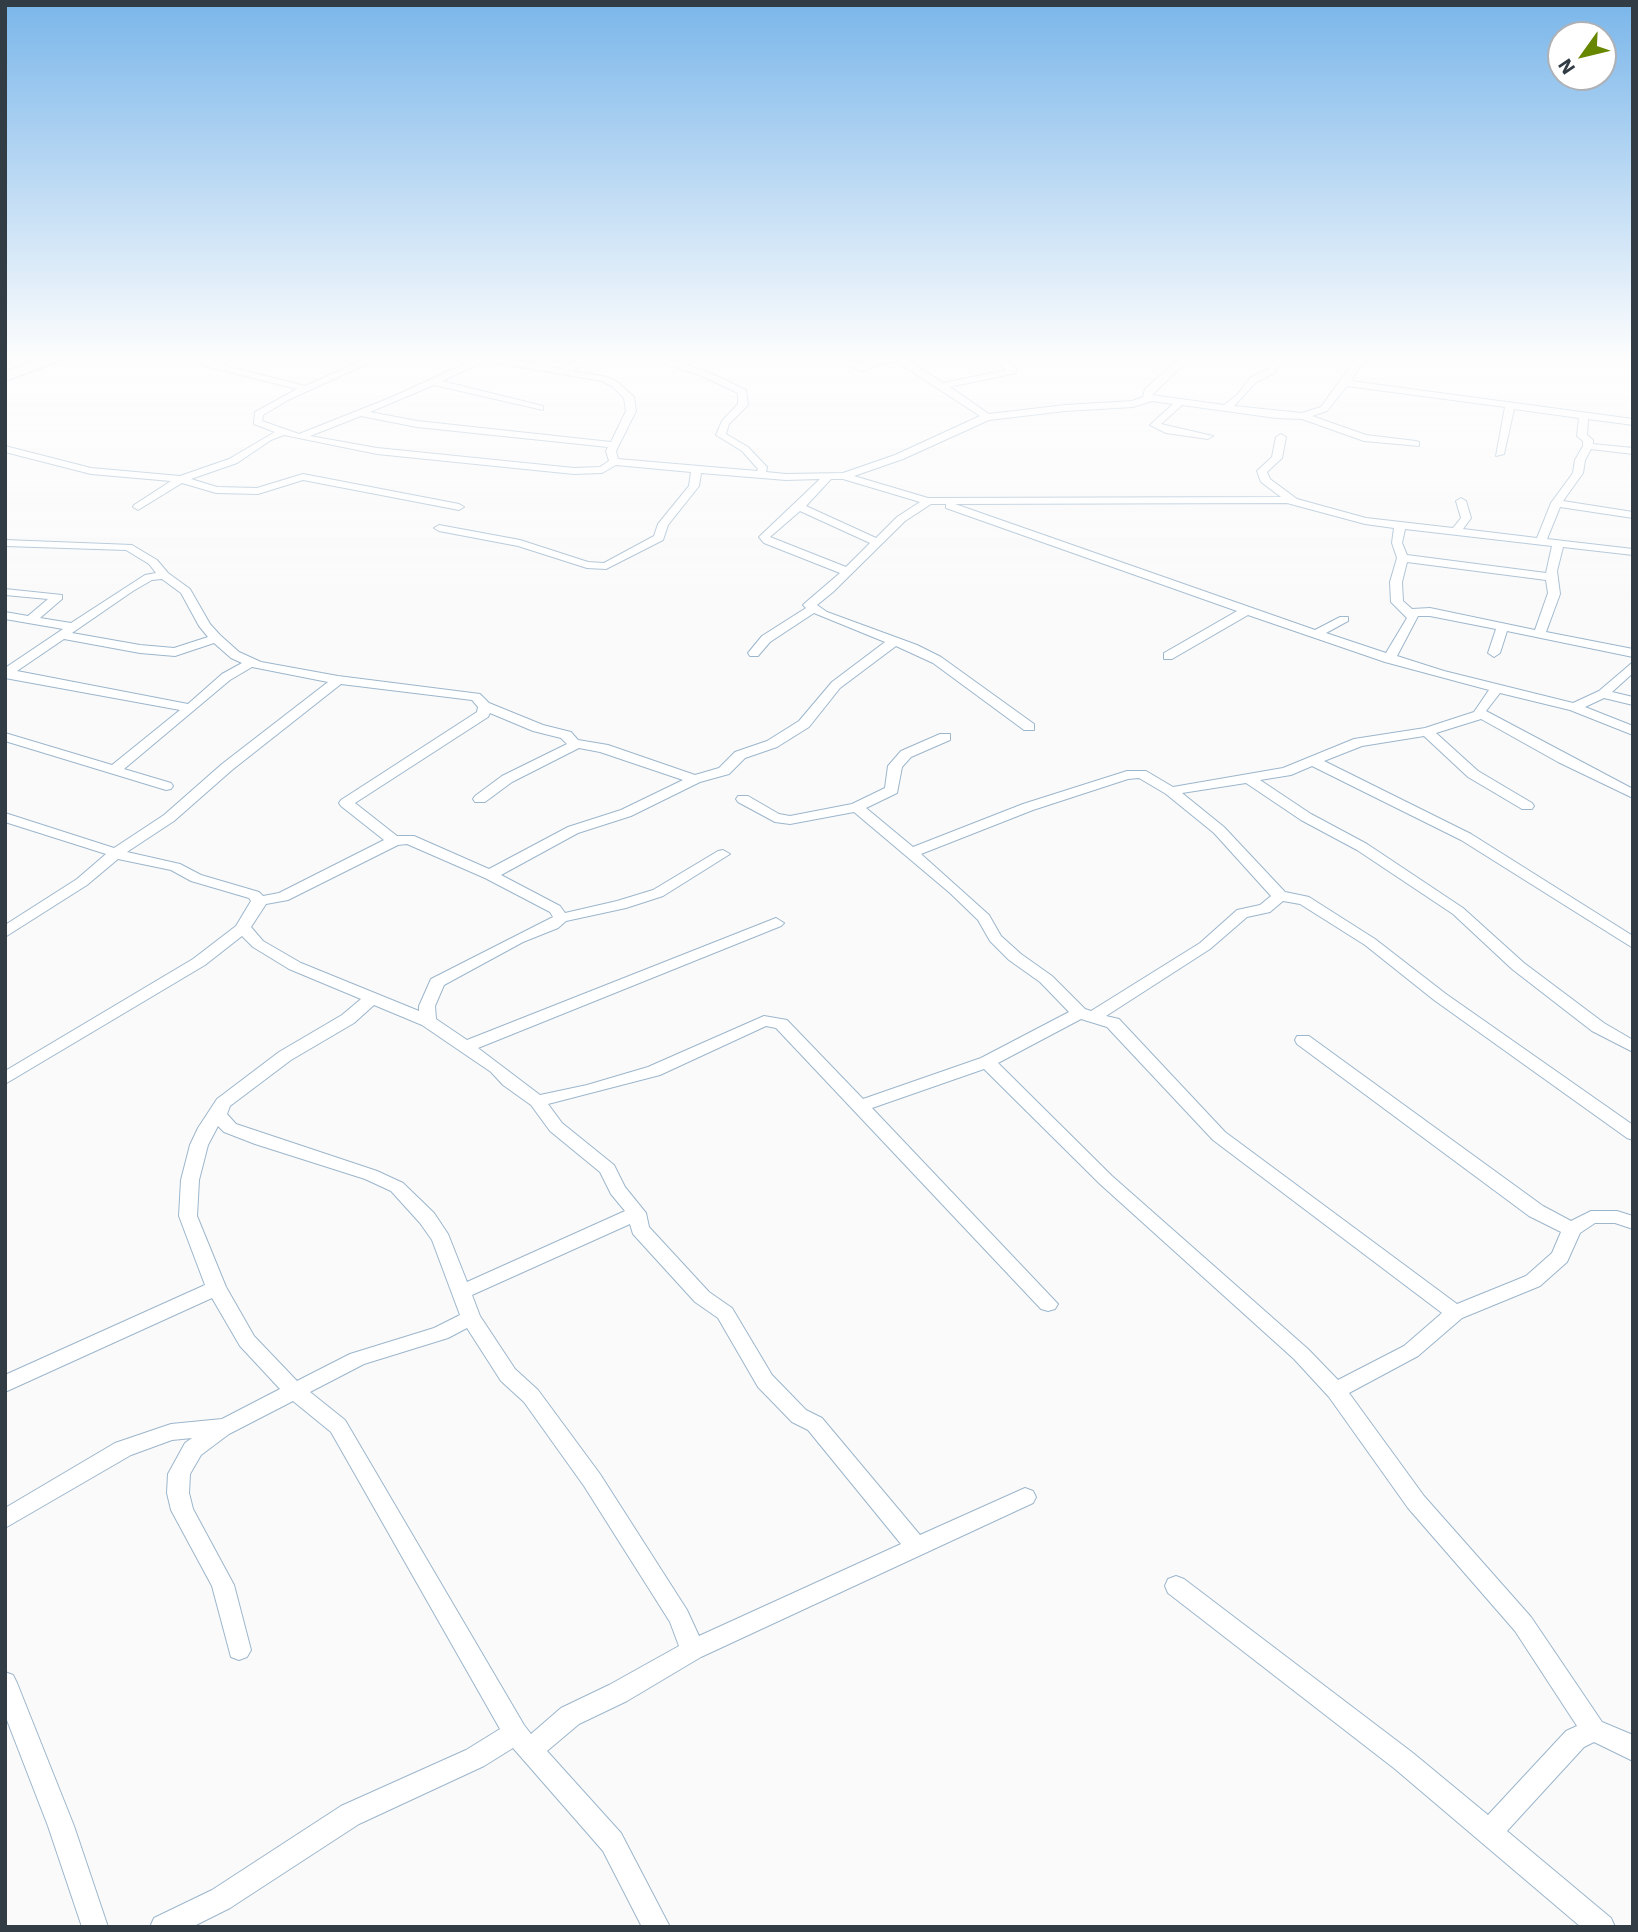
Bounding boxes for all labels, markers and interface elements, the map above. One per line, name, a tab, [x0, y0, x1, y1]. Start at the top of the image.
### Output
north arrow	[1547, 21, 1617, 91]
text: N	[1552, 54, 1580, 79]

